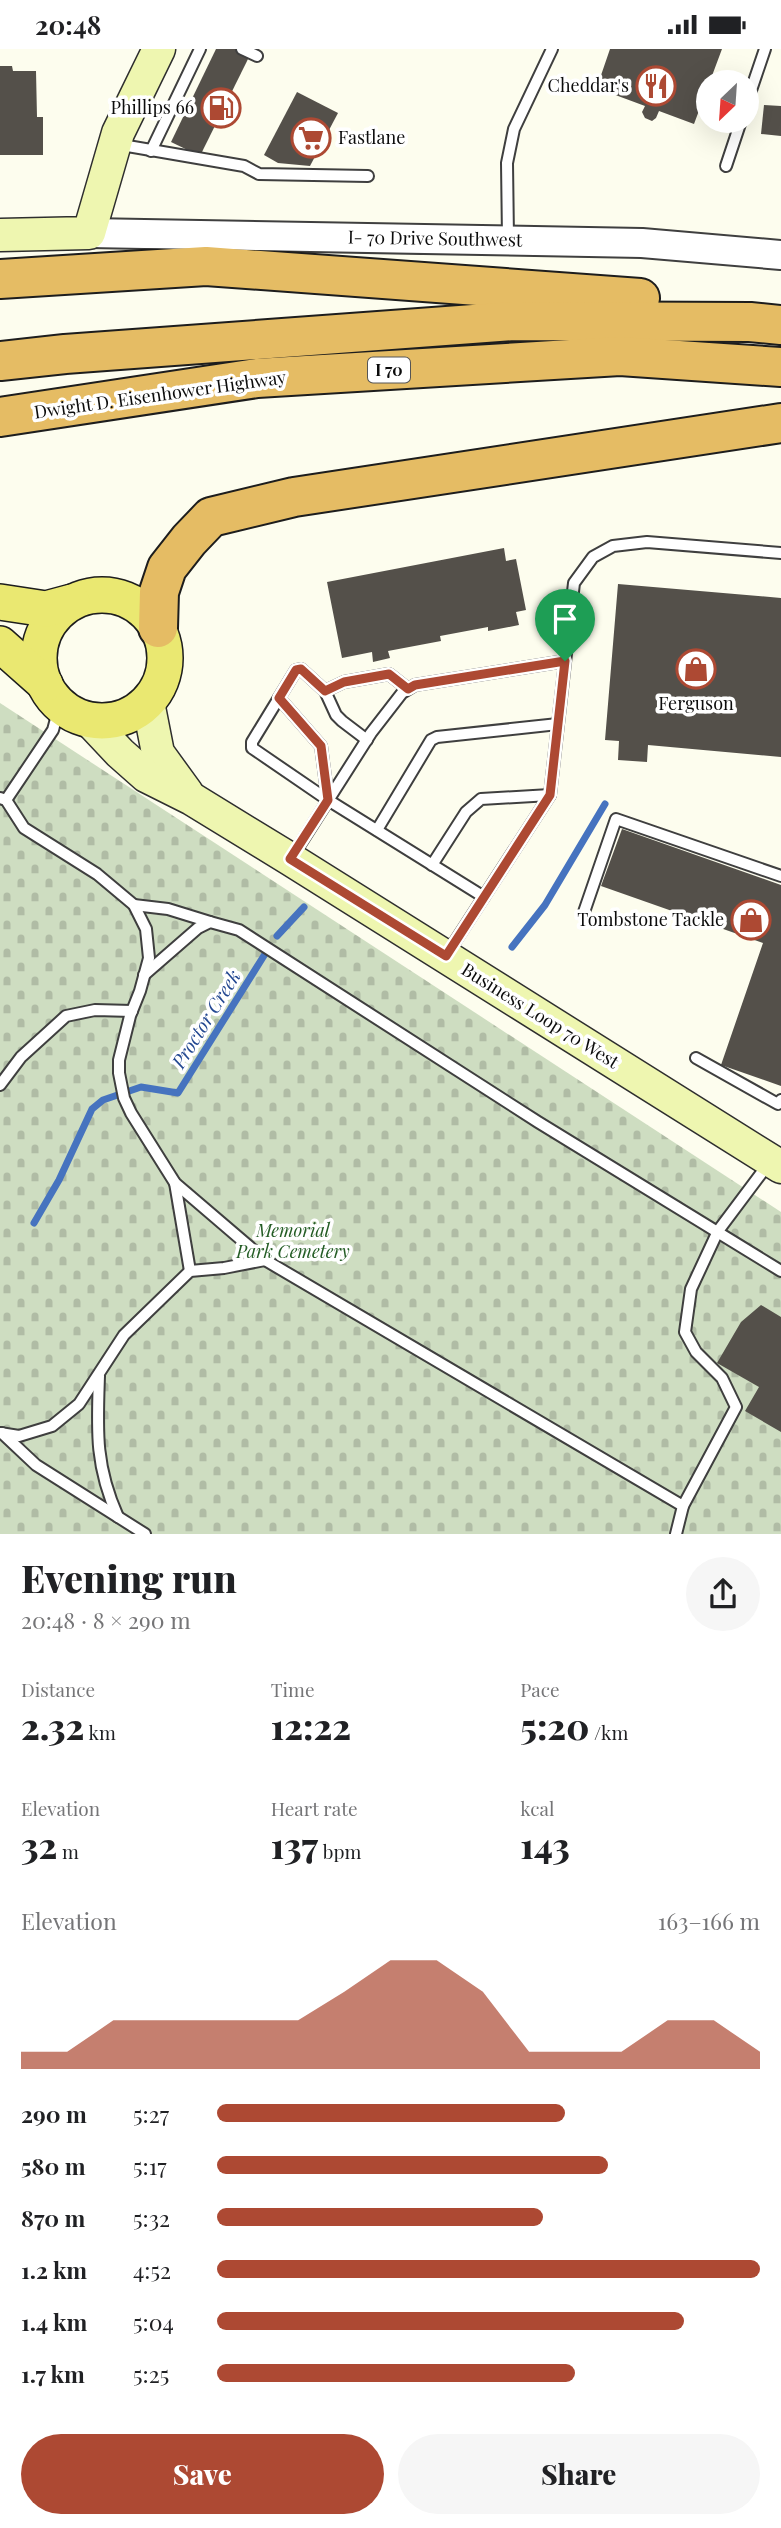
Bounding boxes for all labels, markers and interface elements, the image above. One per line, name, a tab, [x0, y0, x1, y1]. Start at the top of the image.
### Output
text: 20:48	[35, 7, 101, 42]
restaurant icon: Cheddar's	[635, 65, 677, 107]
north arrow	[696, 70, 760, 133]
map controls	[696, 70, 759, 133]
place label: Cheddar's	[548, 73, 629, 97]
fuel station icon: Phillips 66	[200, 87, 242, 129]
place label: Phillips 66	[111, 95, 194, 119]
supermarket icon: Fastlane	[290, 117, 332, 159]
place label: Fastlane	[338, 125, 405, 149]
street label: I- 70 Drive Southwest	[348, 224, 523, 252]
road number: I 70	[368, 357, 410, 383]
street label: Dwight D. Eisenhower Highway	[32, 364, 287, 424]
pin	[535, 589, 595, 661]
icon: arrive	[546, 600, 584, 638]
shop icon: Ferguson	[675, 648, 717, 690]
place label: Ferguson	[658, 691, 734, 715]
shop icon: Tombstone Tackle	[730, 899, 772, 941]
place label: Tombstone Tackle	[577, 907, 724, 931]
street label: Business Loop 70 West	[457, 957, 624, 1074]
water label: Proctor Creek	[164, 964, 246, 1073]
park label: Memorial Park Cemetery	[235, 1218, 350, 1263]
text: Evening run	[21, 1552, 237, 1603]
button: share	[686, 1557, 760, 1631]
text: 20:48 · 8 × 290 m	[21, 1604, 191, 1635]
text: Distance	[21, 1676, 95, 1702]
text: Time	[271, 1676, 315, 1702]
text: Pace	[520, 1676, 560, 1702]
text: 2.32	[21, 1702, 84, 1749]
text: 12:22	[271, 1702, 351, 1749]
text: 5:20	[520, 1702, 589, 1749]
text: km	[84, 1719, 116, 1745]
text: /km	[589, 1719, 628, 1745]
text: Elevation	[21, 1795, 100, 1821]
text: Heart rate	[271, 1795, 358, 1821]
text: kcal	[520, 1795, 554, 1821]
text: 32	[21, 1821, 57, 1868]
text: 137	[271, 1821, 318, 1868]
text: 143	[520, 1821, 570, 1868]
text: m	[57, 1838, 79, 1864]
text: bpm	[318, 1838, 361, 1864]
text: Elevation	[21, 1905, 117, 1936]
text: 163–166 m	[658, 1905, 760, 1936]
text: 290 m	[21, 2098, 87, 2129]
text: 5:27	[133, 2098, 169, 2129]
text: 580 m	[21, 2150, 85, 2181]
text: 5:17	[133, 2150, 167, 2181]
text: 870 m	[21, 2202, 85, 2233]
text: 5:32	[133, 2202, 170, 2233]
text: 1.2 km	[21, 2254, 87, 2285]
text: 4:52	[133, 2254, 171, 2285]
text: 1.4 km	[21, 2306, 87, 2337]
text: 5:04	[133, 2306, 174, 2337]
text: 1.7 km	[21, 2358, 85, 2389]
text: 5:25	[133, 2358, 169, 2389]
button: Save	[21, 2434, 384, 2514]
button: Share	[398, 2434, 760, 2514]

